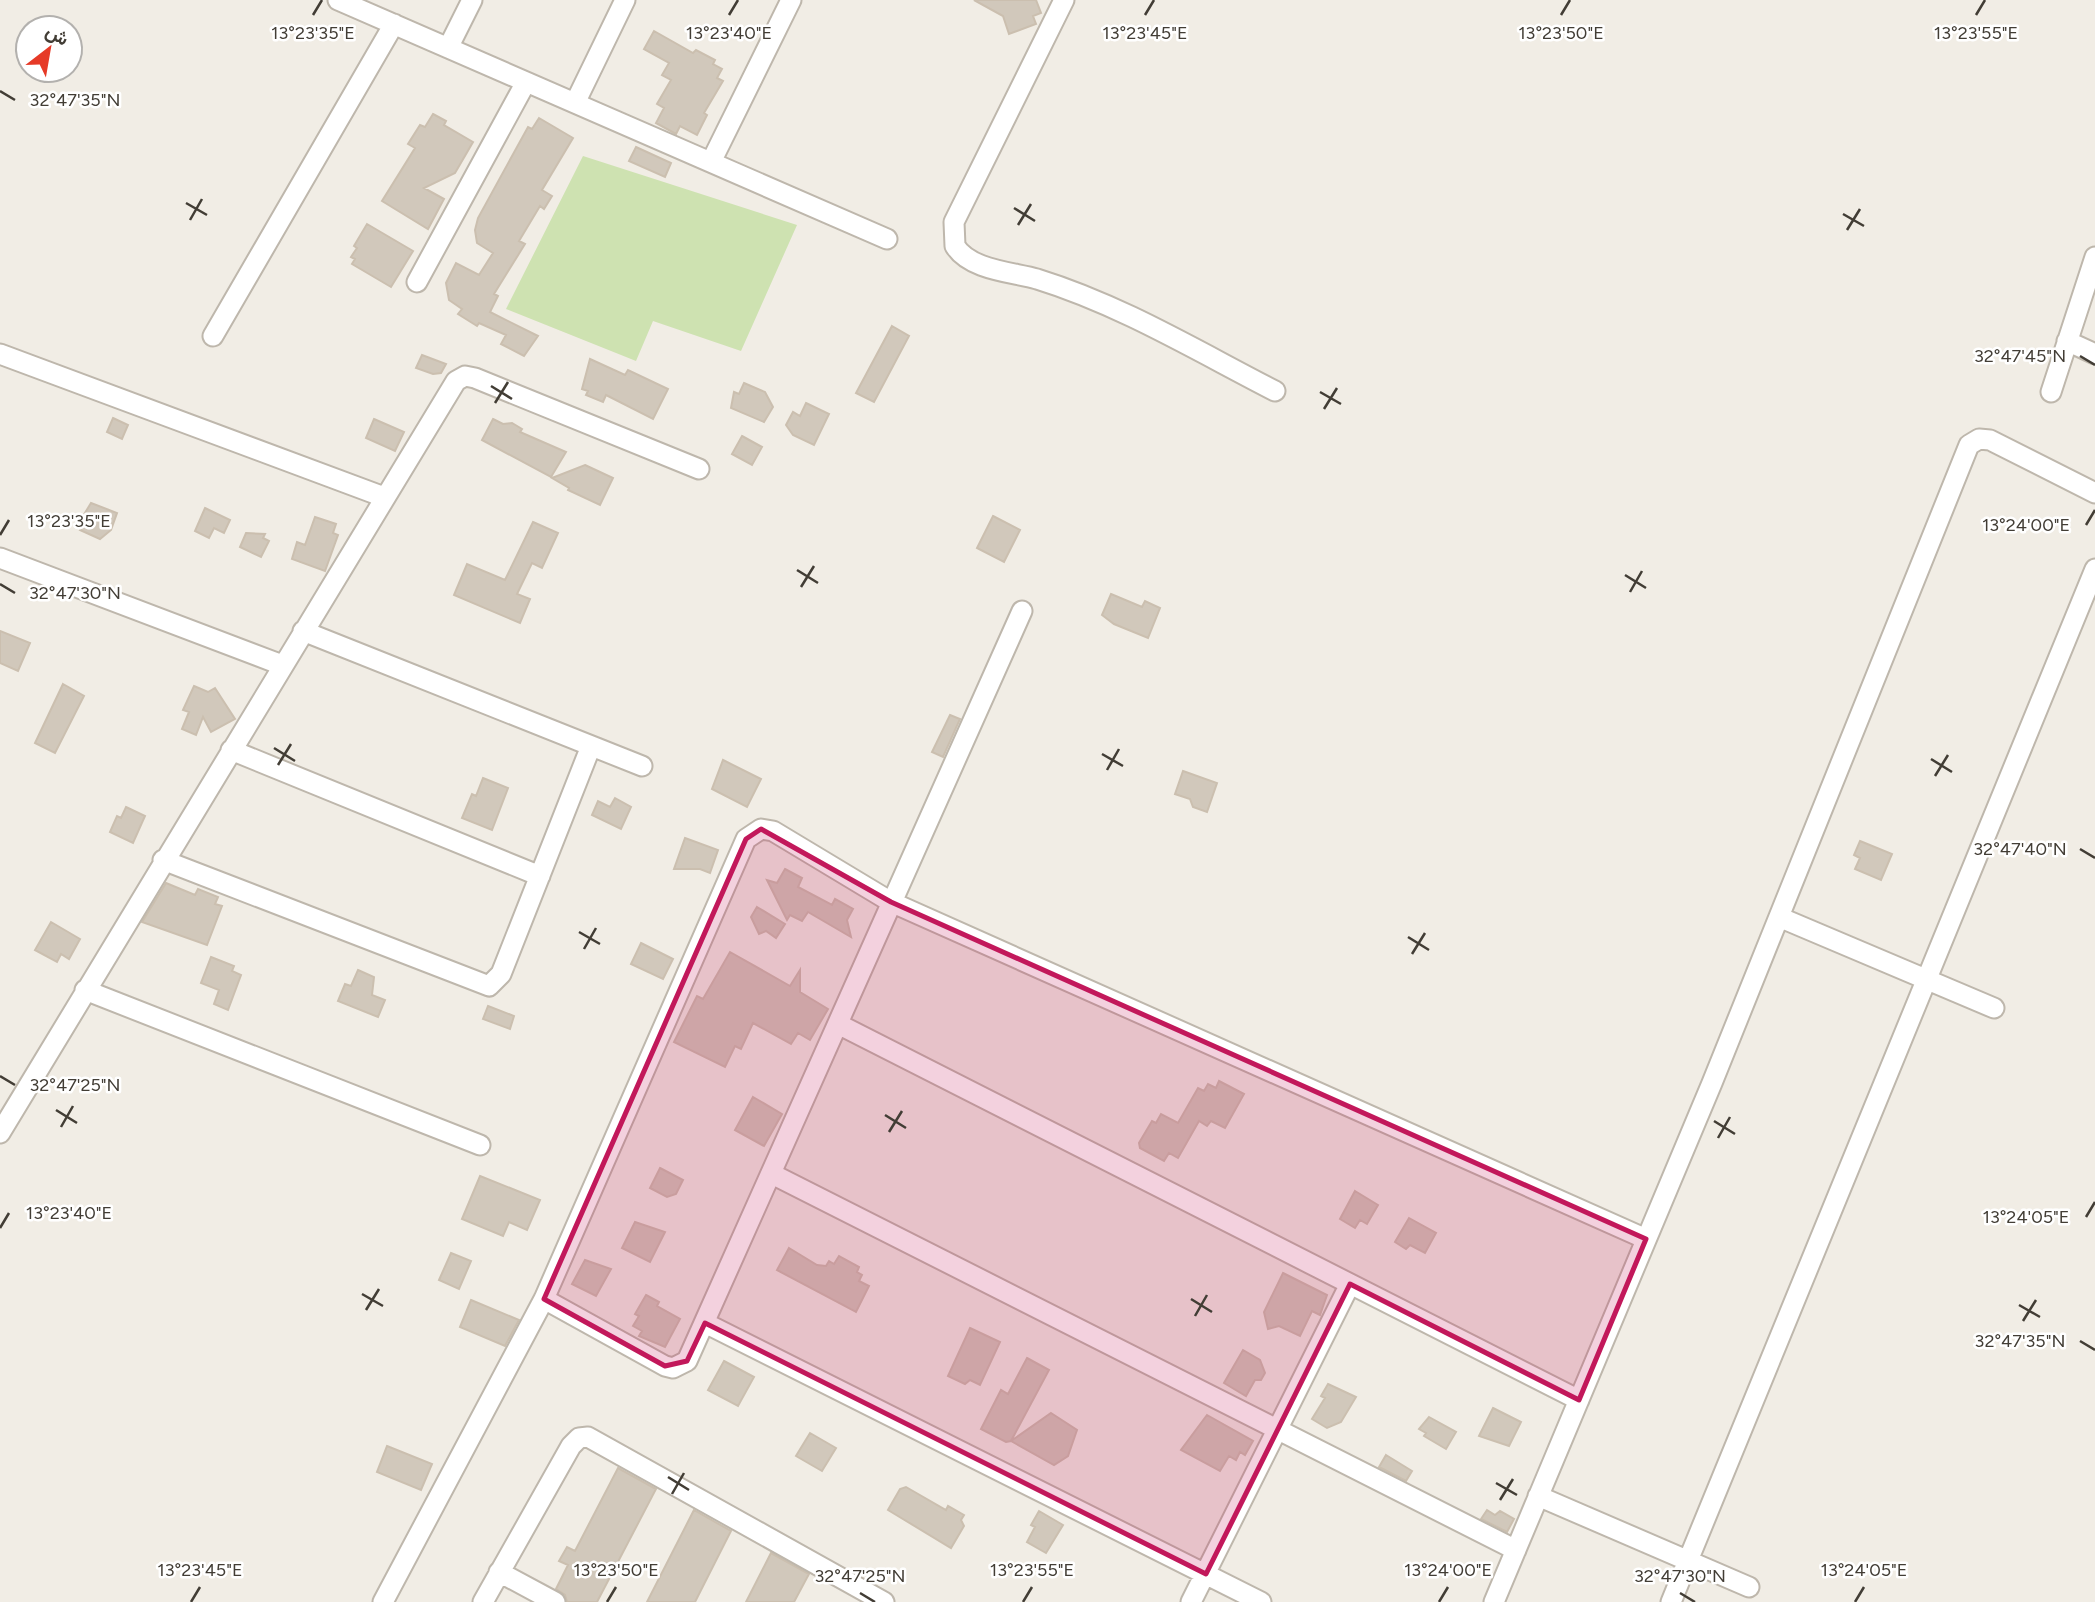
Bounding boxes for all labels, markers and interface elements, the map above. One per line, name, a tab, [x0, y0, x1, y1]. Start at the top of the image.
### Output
north arrow	[14, 14, 84, 84]
text: ش	[42, 19, 73, 51]
text: 13°23'35"E	[271, 22, 355, 44]
text: 13°23'40"E	[686, 22, 772, 44]
text: 13°23'45"E	[1102, 22, 1188, 44]
text: 13°23'50"E	[1518, 22, 1604, 44]
text: 13°23'55"E	[1934, 22, 2018, 44]
text: 32°47'35"N	[30, 89, 120, 111]
text: 32°47'45"N	[1974, 345, 2066, 367]
text: 13°23'35"E	[27, 510, 111, 532]
text: 13°24'00"E	[1982, 514, 2070, 536]
text: 32°47'30"N	[29, 582, 121, 604]
text: 32°47'40"N	[1973, 838, 2067, 860]
text: 32°47'25"N	[29, 1074, 121, 1096]
text: 13°23'40"E	[26, 1202, 112, 1224]
text: 13°24'05"E	[1982, 1206, 2070, 1228]
text: 32°47'35"N	[1975, 1330, 2065, 1352]
text: 13°23'45"E	[157, 1559, 243, 1581]
text: 13°23'50"E	[573, 1559, 659, 1581]
text: 13°23'55"E	[990, 1559, 1074, 1581]
text: 13°24'00"E	[1404, 1559, 1492, 1581]
text: 13°24'05"E	[1820, 1559, 1908, 1581]
text: 32°47'25"N	[814, 1565, 906, 1587]
text: 32°47'30"N	[1634, 1565, 1726, 1587]

